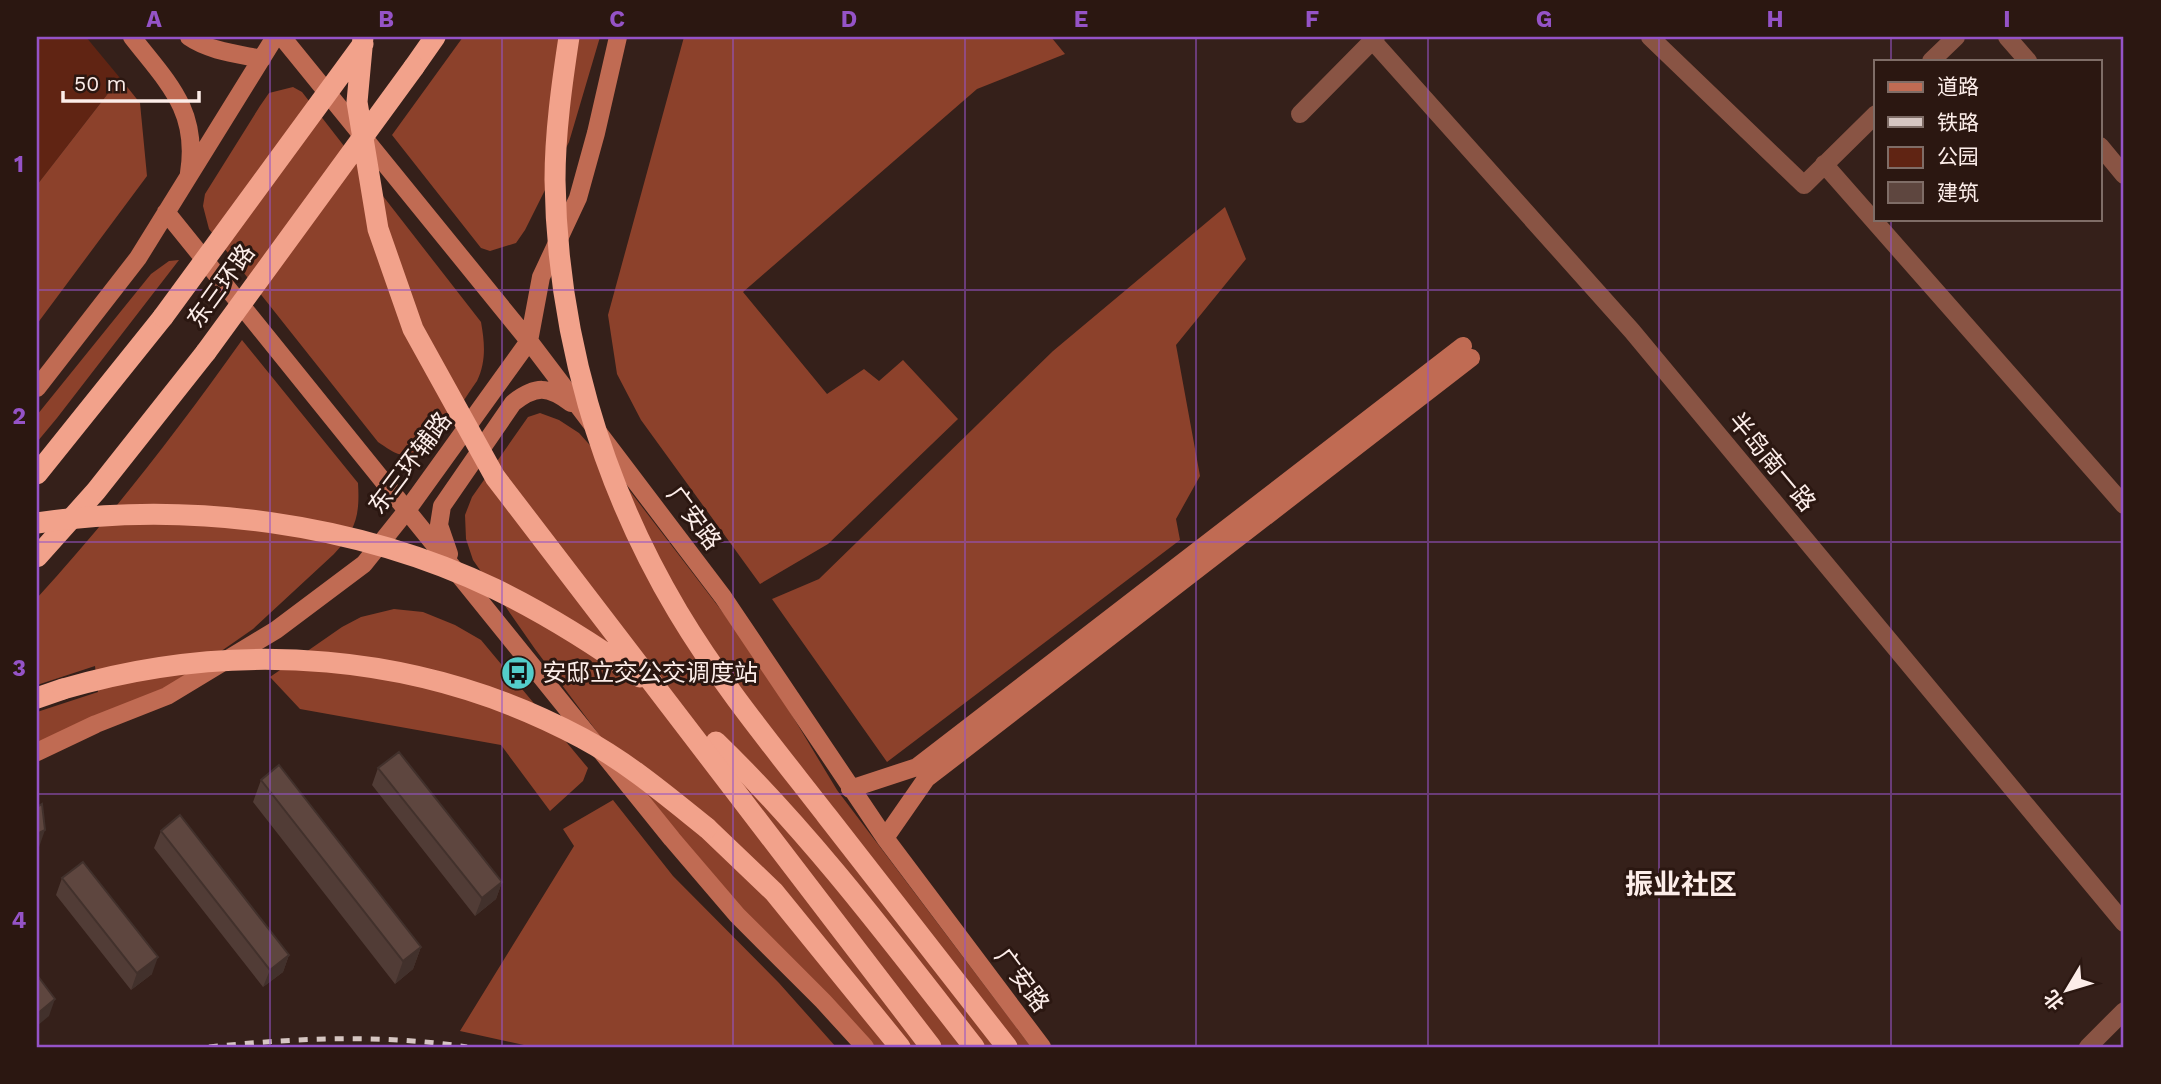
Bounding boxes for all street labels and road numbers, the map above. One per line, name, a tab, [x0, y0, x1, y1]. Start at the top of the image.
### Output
street label: 东三环路	[181, 239, 261, 333]
street label: 东三环辅路	[363, 407, 457, 519]
street label: 半岛南一路	[1723, 407, 1821, 517]
street label: 广安路	[661, 481, 727, 555]
street label: 广安路	[989, 943, 1055, 1017]

